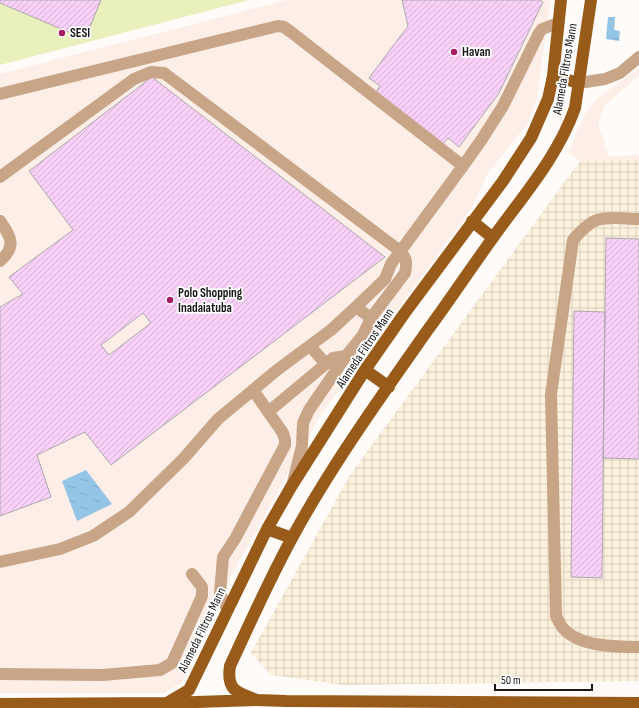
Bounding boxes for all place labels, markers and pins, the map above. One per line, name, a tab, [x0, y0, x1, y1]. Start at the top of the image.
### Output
place label: SESI	[70, 25, 90, 41]
marker: SESI	[57, 28, 67, 38]
place label: Havan	[462, 44, 491, 60]
marker: Havan	[449, 47, 459, 57]
place label: Polo Shopping Inadaiatuba	[178, 285, 243, 316]
marker: Polo Shopping Inadaiatuba	[165, 295, 175, 305]

